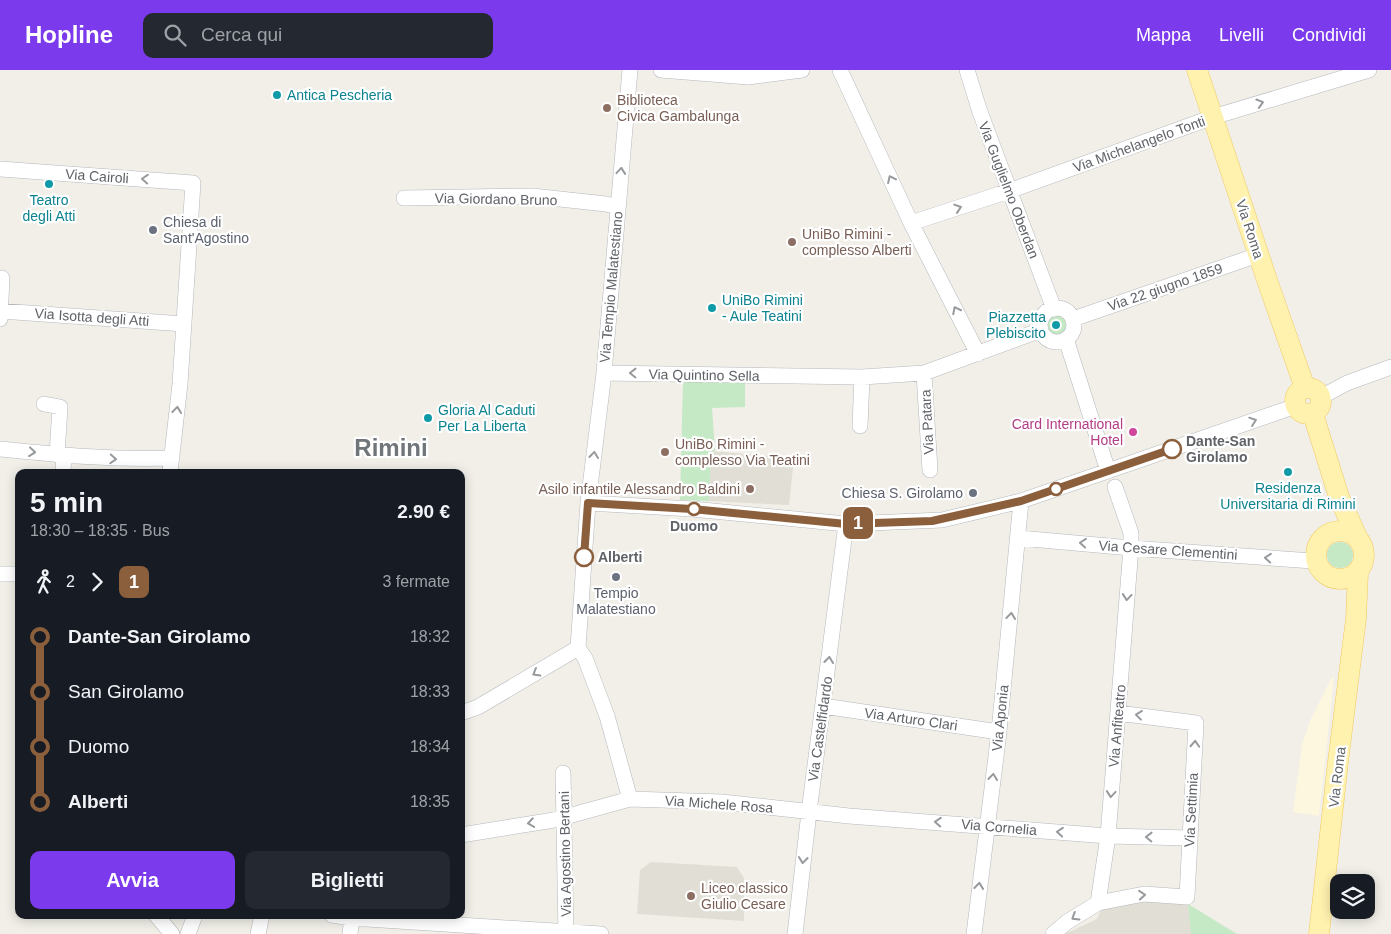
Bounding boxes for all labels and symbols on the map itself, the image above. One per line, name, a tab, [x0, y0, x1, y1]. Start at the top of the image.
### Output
place label: Antica Pescheria	[287, 87, 392, 103]
marker: Antica Pescheria	[271, 89, 283, 101]
place label: Biblioteca Civica Gambalunga	[617, 92, 739, 124]
one-way arrow	[1255, 98, 1263, 108]
marker: Biblioteca Civica Gambalunga	[601, 102, 613, 114]
street label: Via Michelangelo Tonti	[1071, 113, 1207, 175]
street label: Via Guglielmo Oberdan	[975, 119, 1043, 261]
street label: Via Cairoli	[65, 166, 129, 186]
one-way arrow	[615, 167, 626, 175]
one-way arrow	[140, 174, 148, 185]
one-way arrow	[887, 175, 897, 184]
marker: Teatro degli Atti	[43, 178, 55, 190]
street label: Via Giordano Bruno	[435, 190, 558, 208]
place label: Teatro degli Atti	[23, 192, 75, 224]
street label: Via Roma	[1233, 197, 1267, 261]
one-way arrow	[953, 204, 962, 214]
street label: Via Tempio Malatestiano	[596, 210, 626, 363]
place label: Chiesa di Sant'Agostino	[163, 214, 249, 246]
marker: Chiesa di Sant'Agostino	[147, 224, 159, 236]
place label: UniBo Rimini - complesso Alberti	[802, 226, 912, 258]
marker: UniBo Rimini - complesso Alberti	[786, 236, 798, 248]
street label: Via 22 giugno 1859	[1105, 260, 1225, 314]
place label: UniBo Rimini - Aule Teatini	[722, 292, 803, 324]
marker: UniBo Rimini - Aule Teatini	[706, 302, 718, 314]
street label: Via Isotta degli Atti	[34, 305, 150, 329]
one-way arrow	[952, 307, 962, 316]
place label: Piazzetta Plebiscito	[986, 309, 1046, 341]
marker: Piazzetta Plebiscito	[1050, 319, 1062, 331]
street label: Via Quintino Sella	[648, 366, 760, 384]
one-way arrow	[628, 368, 636, 378]
street label: Via Patara	[917, 389, 937, 455]
place label: Gloria Al Caduti Per La Liberta	[438, 402, 535, 434]
one-way arrow	[171, 405, 182, 413]
marker: Gloria Al Caduti Per La Liberta	[422, 412, 434, 424]
place label: Card International Hotel	[1012, 416, 1123, 448]
one-way arrow	[1249, 416, 1257, 426]
marker: Card International Hotel	[1127, 426, 1139, 438]
place label: Dante-San Girolamo	[1186, 433, 1255, 465]
district label: Rimini	[354, 434, 428, 461]
place label: UniBo Rimini - complesso Via Teatini	[675, 436, 810, 468]
marker: Dante-San Girolamo	[1162, 439, 1182, 459]
one-way arrow	[28, 446, 36, 457]
marker: UniBo Rimini - complesso Via Teatini	[659, 446, 671, 458]
one-way arrow	[588, 451, 599, 459]
one-way arrow	[109, 453, 117, 464]
marker: Residenza Universitaria di Rimini	[1282, 466, 1294, 478]
place label: Residenza Universitaria di Rimini	[1220, 480, 1356, 512]
place label: Asilo infantile Alessandro Baldini	[538, 481, 740, 497]
unlabelled marker	[1049, 482, 1063, 496]
marker: Asilo infantile Alessandro Baldini	[744, 483, 756, 495]
place label: Chiesa S. Girolamo	[842, 485, 963, 501]
marker: Chiesa S. Girolamo	[967, 487, 979, 499]
marker: Duomo	[687, 502, 701, 516]
line badge: 1	[842, 507, 874, 539]
place label: Duomo	[670, 518, 718, 534]
street label: Via Cesare Clementini	[1098, 537, 1238, 563]
one-way arrow	[1078, 538, 1086, 549]
marker: Alberti	[574, 547, 594, 567]
place label: Alberti	[598, 549, 642, 565]
one-way arrow	[1264, 552, 1272, 563]
marker: Tempio Malatestiano	[610, 571, 622, 583]
place label: Tempio Malatestiano	[576, 585, 656, 617]
one-way arrow	[1122, 593, 1133, 601]
one-way arrow	[1005, 612, 1016, 620]
one-way arrow	[823, 655, 834, 663]
one-way arrow	[533, 666, 542, 676]
street label: Via Castelfidardo	[805, 675, 835, 783]
street label: Via Aponia	[989, 684, 1011, 752]
street label: Via Anfiteatro	[1105, 684, 1129, 768]
street label: Via Arturo Clari	[863, 705, 959, 733]
one-way arrow	[1135, 711, 1144, 721]
one-way arrow	[1189, 739, 1200, 747]
street label: Via Roma	[1325, 745, 1349, 808]
street label: Via Settimia	[1181, 772, 1201, 848]
one-way arrow	[987, 773, 998, 781]
one-way arrow	[1106, 790, 1117, 798]
street label: Via Agostino Bertani	[556, 791, 574, 917]
street label: Via Michele Rosa	[664, 792, 774, 816]
street label: Via Cornelia	[960, 816, 1038, 838]
one-way arrow	[933, 817, 941, 828]
one-way arrow	[527, 818, 536, 828]
one-way arrow	[1055, 827, 1063, 838]
one-way arrow	[1145, 832, 1152, 842]
one-way arrow	[798, 857, 809, 865]
place label: Liceo classico Giulio Cesare	[701, 880, 788, 912]
one-way arrow	[973, 881, 984, 889]
marker: Liceo classico Giulio Cesare	[685, 890, 697, 902]
one-way arrow	[1139, 890, 1147, 901]
one-way arrow	[1071, 911, 1080, 921]

